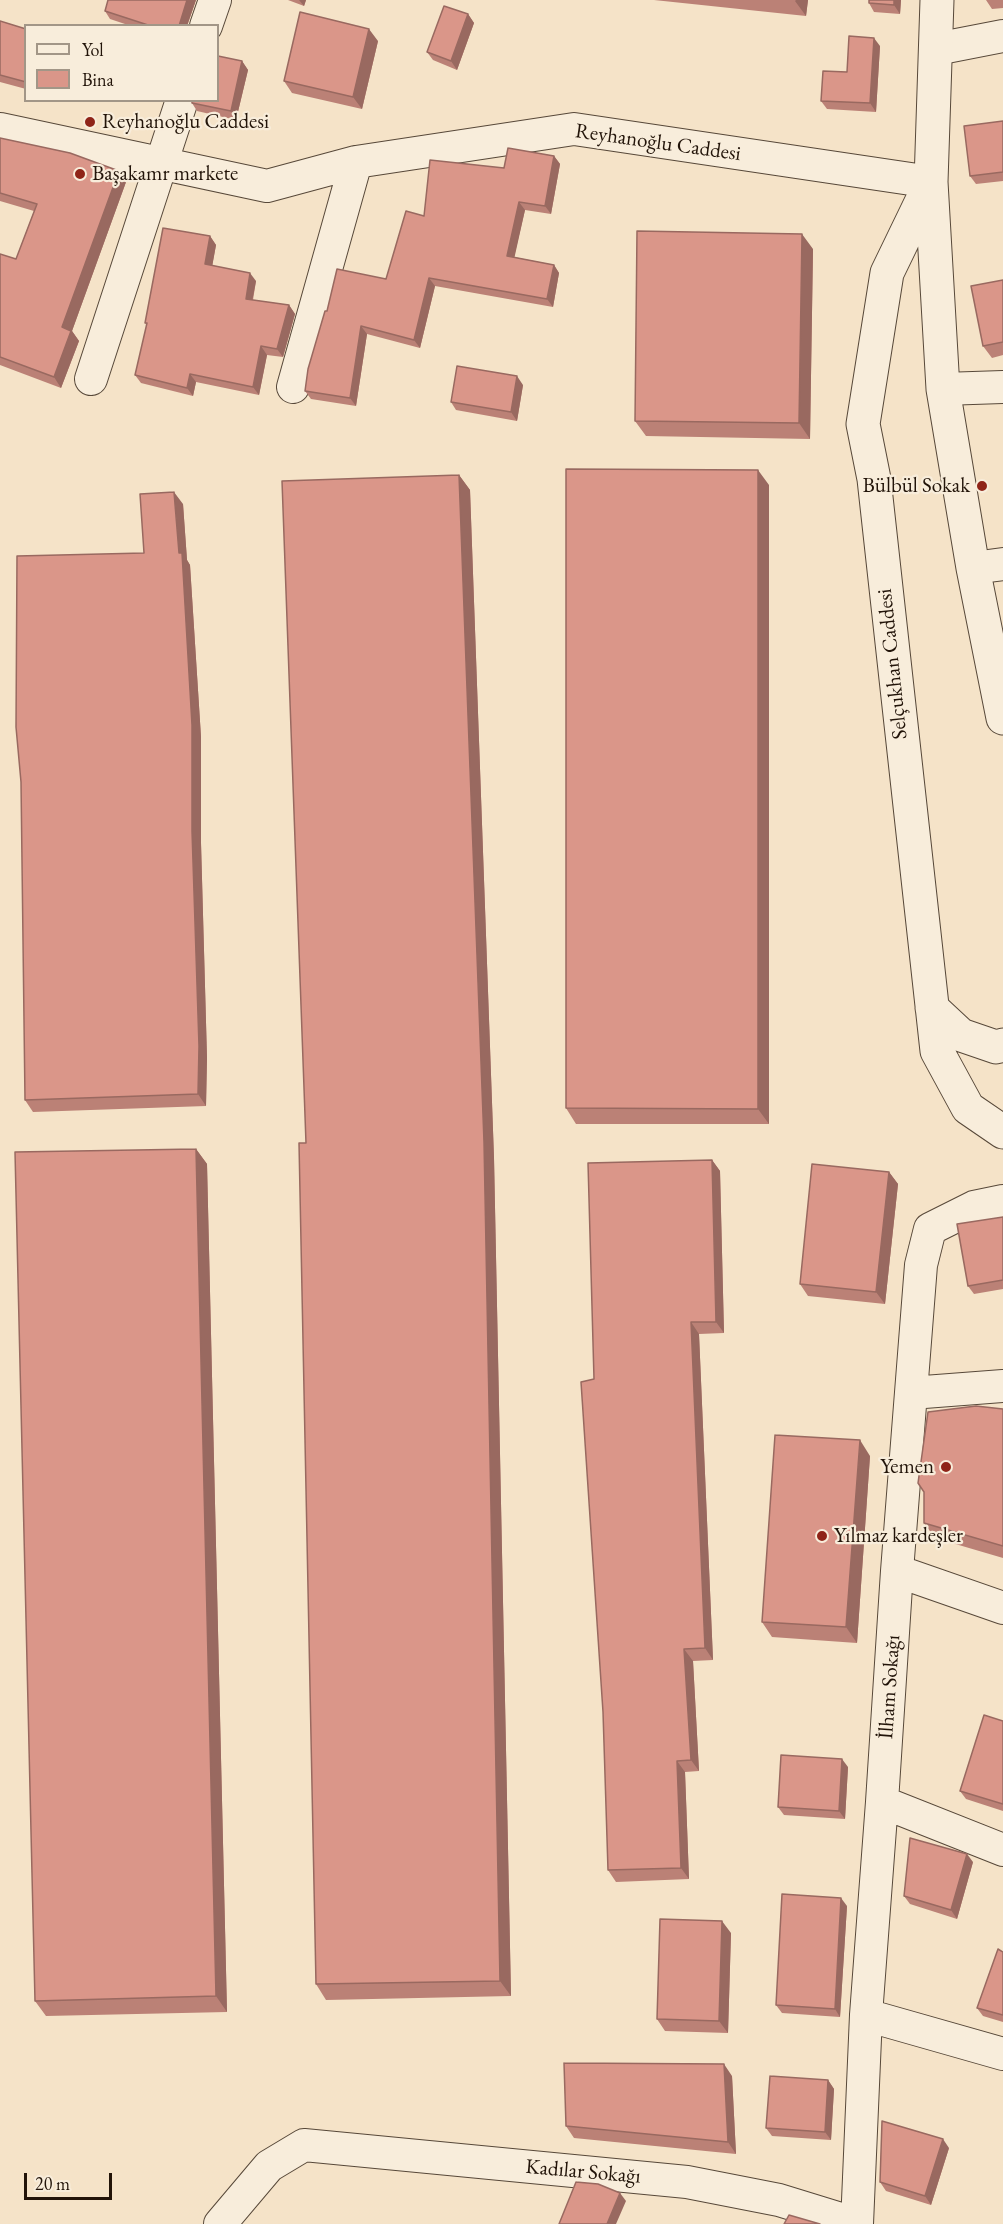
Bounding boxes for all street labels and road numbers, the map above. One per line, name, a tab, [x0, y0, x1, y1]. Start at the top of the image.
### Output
street label: Reyhanoğlu Caddesi	[573, 119, 743, 167]
street label: Selçukhan Caddesi	[873, 587, 913, 741]
street label: İlham Sokağı	[874, 1634, 906, 1740]
street label: Kadılar Sokağı	[524, 2154, 642, 2190]

